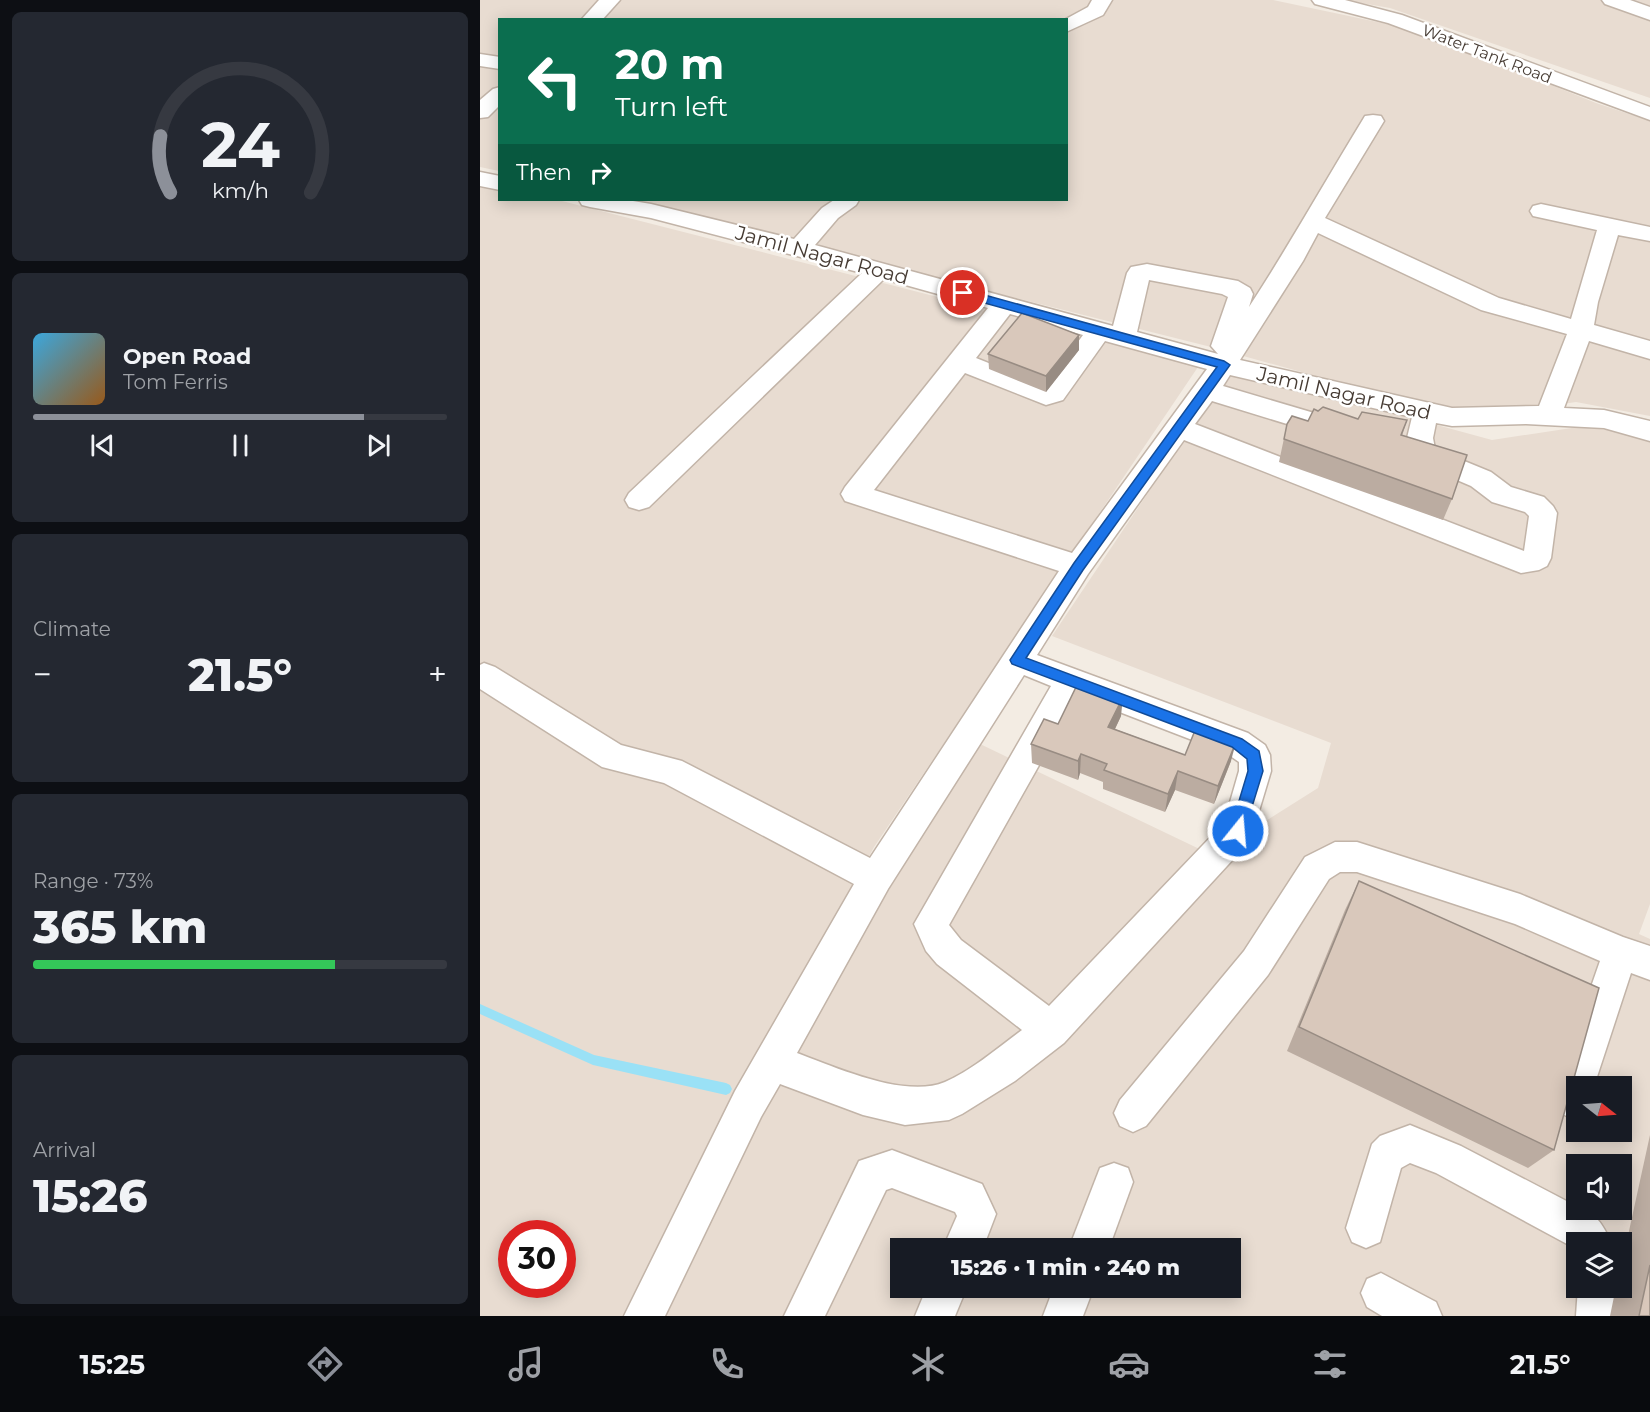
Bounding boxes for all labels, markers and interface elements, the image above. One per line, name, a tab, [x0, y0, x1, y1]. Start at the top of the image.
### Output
street label: Water Tank Road	[1419, 21, 1555, 87]
text: 20 m	[615, 38, 724, 90]
icon: left	[516, 42, 594, 120]
text: Turn left	[615, 90, 728, 123]
text: 24	[200, 108, 280, 184]
icon: right	[584, 156, 617, 189]
text: Then	[516, 159, 572, 186]
text: km/h	[211, 178, 269, 204]
street label: Jamil Nagar Road	[732, 220, 911, 290]
pin	[937, 267, 988, 318]
icon: arrive	[946, 276, 979, 309]
text: Open Road	[123, 343, 251, 370]
street label: Jamil Nagar Road	[1254, 361, 1433, 425]
text: Tom Ferris	[123, 370, 228, 394]
icon: previous	[86, 429, 119, 462]
icon: pause	[224, 429, 257, 462]
icon: next	[362, 429, 395, 462]
text: Climate	[33, 617, 111, 641]
text: 21.5°	[188, 647, 292, 702]
text: −	[33, 654, 52, 694]
text: +	[428, 654, 447, 694]
position arrow	[1206, 799, 1270, 863]
text: Range · 73%	[33, 869, 153, 893]
text: 365 km	[33, 899, 207, 954]
north arrow	[1566, 1076, 1632, 1142]
map controls	[1566, 1076, 1632, 1298]
text: Arrival	[33, 1138, 96, 1162]
button: sound	[1566, 1154, 1632, 1220]
text: 15:26	[33, 1168, 147, 1223]
speed limit sign: 30	[498, 1220, 576, 1298]
button: layers	[1566, 1232, 1632, 1298]
text: 15:26 · 1 min · 240 m	[951, 1254, 1180, 1281]
icon: directions	[304, 1343, 346, 1385]
icon: music	[505, 1343, 547, 1385]
icon: phone	[706, 1343, 748, 1385]
icon: climate	[907, 1343, 949, 1385]
icon: car	[1108, 1343, 1150, 1385]
icon: filters	[1309, 1343, 1351, 1385]
text: 15:25	[79, 1348, 145, 1381]
text: 21.5°	[1510, 1348, 1571, 1381]

